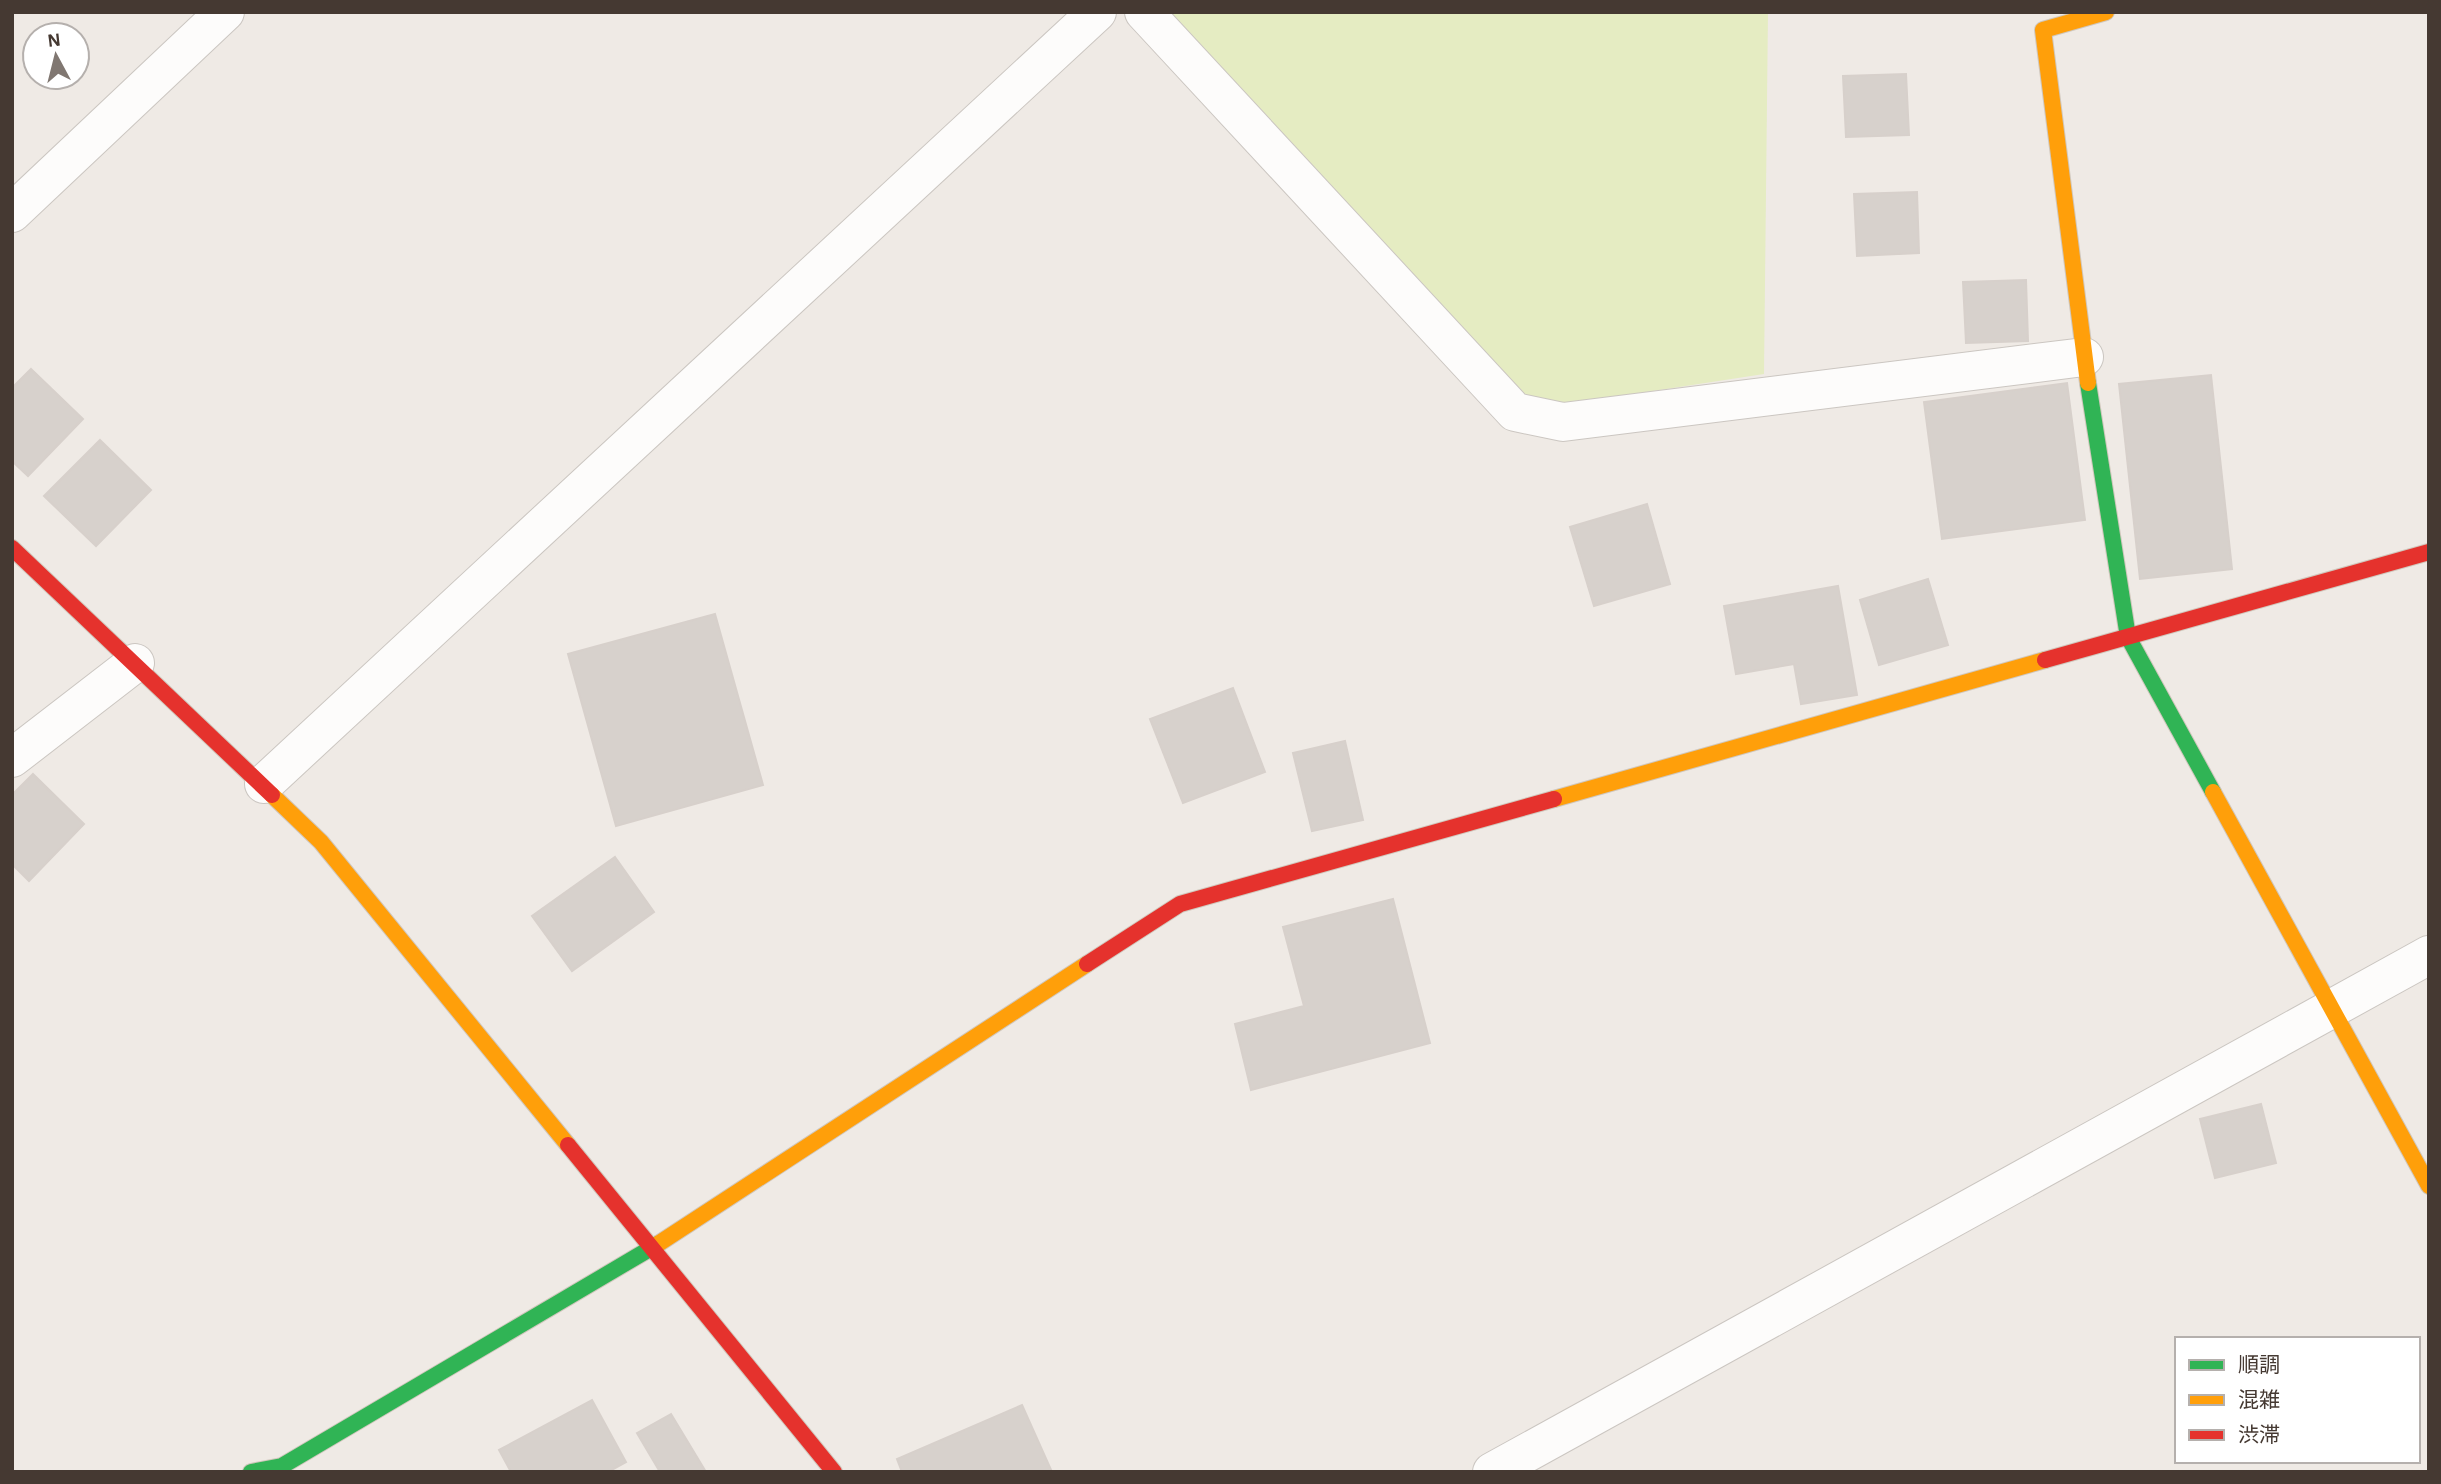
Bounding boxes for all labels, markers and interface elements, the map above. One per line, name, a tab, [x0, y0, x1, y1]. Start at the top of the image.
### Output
north arrow	[21, 21, 91, 91]
text: N	[46, 30, 62, 51]
legend	[2175, 1337, 2420, 1463]
text: 順調	[2238, 1354, 2280, 1376]
text: 混雑	[2238, 1389, 2280, 1411]
text: 渋滞	[2238, 1424, 2280, 1446]

